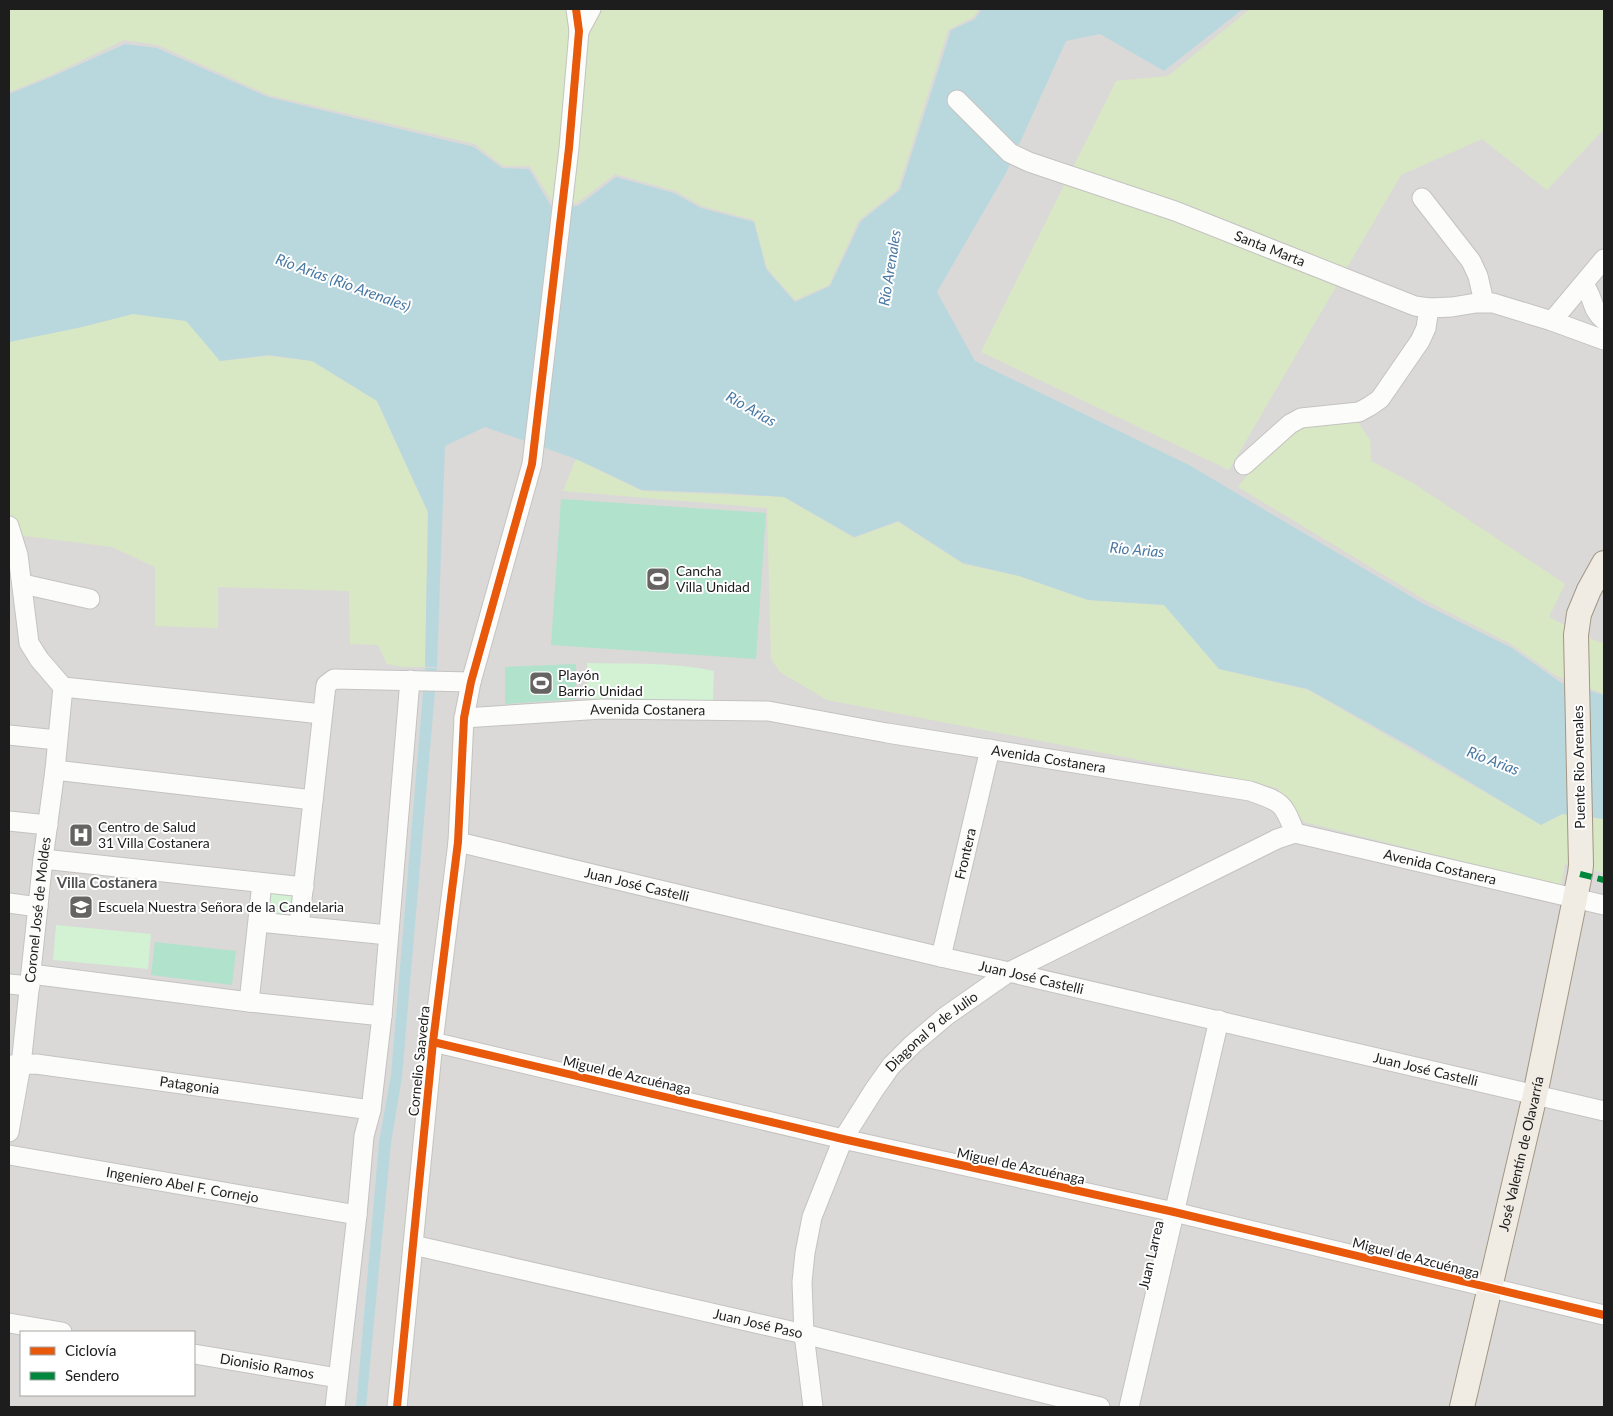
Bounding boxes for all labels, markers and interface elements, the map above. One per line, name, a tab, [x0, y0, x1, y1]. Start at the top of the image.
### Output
street label: Santa Marta	[1232, 226, 1308, 270]
water label: Río Arenales	[874, 229, 904, 307]
water label: Río Arias (Río Arenales)	[273, 249, 413, 315]
water label: Río Arias	[723, 387, 780, 430]
water label: Río Arias	[1109, 538, 1165, 560]
place label: Cancha Villa Unidad	[676, 562, 750, 595]
sports icon: Cancha Villa Unidad	[645, 566, 671, 592]
place label: Playón Barrio Unidad	[558, 666, 643, 699]
sports icon: Playón Barrio Unidad	[528, 670, 554, 696]
street label: Avenida Costanera	[589, 700, 706, 718]
street label: Puente Rio Arenales	[1569, 705, 1588, 829]
street label: Avenida Costanera	[990, 741, 1107, 776]
water label: Río Arias	[1465, 742, 1522, 778]
place label: Centro de Salud 31 Villa Costanera	[98, 818, 210, 851]
hospital icon: Centro de Salud 31 Villa Costanera	[68, 822, 94, 848]
street label: Frontera	[951, 826, 979, 881]
street label: Coronel José de Moldes	[21, 836, 54, 984]
street label: Avenida Costanera	[1382, 845, 1498, 888]
street label: Juan José Castelli	[583, 863, 691, 905]
district label: Villa Costanera	[56, 873, 157, 891]
school or university icon: Escuela Nuestra Señora de la Candelaria	[68, 894, 94, 920]
place label: Escuela Nuestra Señora de la Candelaria	[98, 898, 344, 915]
street label: Juan José Castelli	[977, 957, 1085, 997]
street label: Diagonal 9 de Julio	[881, 987, 981, 1075]
street label: Cornelio Saavedra	[404, 1005, 433, 1117]
street label: Juan José Castelli	[1372, 1048, 1480, 1089]
street label: Miguel de Azcuénaga	[562, 1052, 693, 1097]
street label: Patagonia	[159, 1072, 221, 1097]
street label: José Valentín de Olavarría	[1494, 1075, 1547, 1233]
street label: Miguel de Azcuénaga	[955, 1144, 1087, 1187]
street label: Ingeniero Abel F. Cornejo	[105, 1163, 260, 1206]
street label: Juan Larrea	[1134, 1219, 1167, 1291]
street label: Miguel de Azcuénaga	[1351, 1233, 1482, 1282]
street label: Juan José Paso	[712, 1305, 805, 1342]
legend	[20, 1331, 195, 1396]
text: Ciclovía	[65, 1341, 116, 1359]
street label: Dionisio Ramos	[219, 1349, 315, 1382]
text: Sendero	[65, 1366, 119, 1384]

